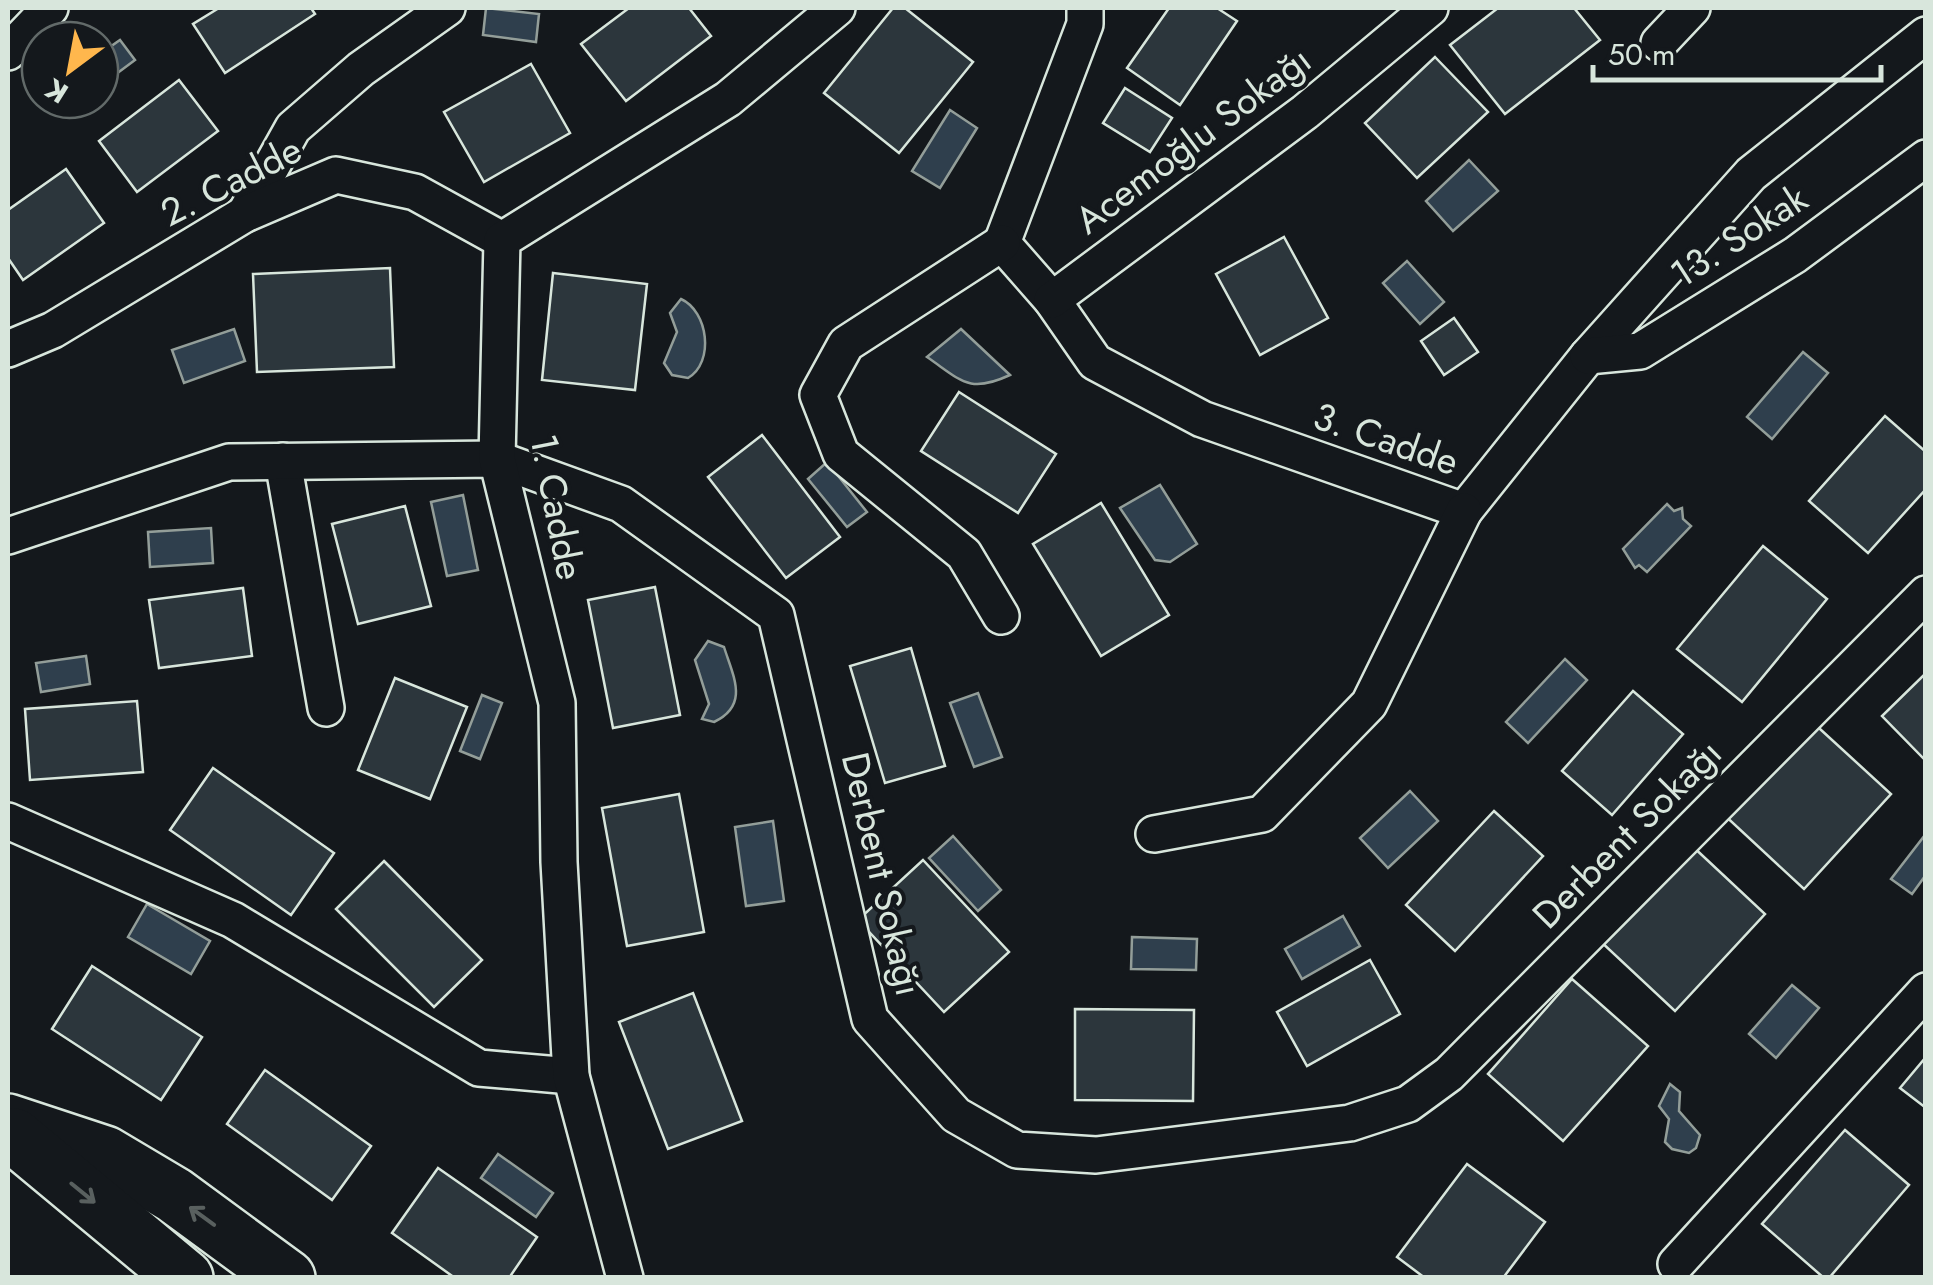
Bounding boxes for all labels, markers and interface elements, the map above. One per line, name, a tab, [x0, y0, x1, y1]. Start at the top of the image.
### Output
north arrow	[20, 20, 120, 120]
scale bar	[1593, 20, 1880, 82]
street label: Acemoğlu Sokağı	[1063, 32, 1322, 247]
text: 50 m	[1608, 33, 1675, 76]
text: K	[37, 68, 76, 113]
street label: 2. Cadde	[151, 122, 311, 239]
street label: 13. Sokak	[1659, 171, 1818, 300]
street label: 3. Cadde	[1306, 388, 1466, 489]
street label: 1. Cadde	[516, 429, 599, 584]
street label: Derbent Sokağı	[1519, 726, 1734, 941]
street label: Derbent Sokağı	[828, 747, 937, 1001]
one-way arrow	[70, 1182, 96, 1204]
one-way arrow	[189, 1205, 216, 1226]

